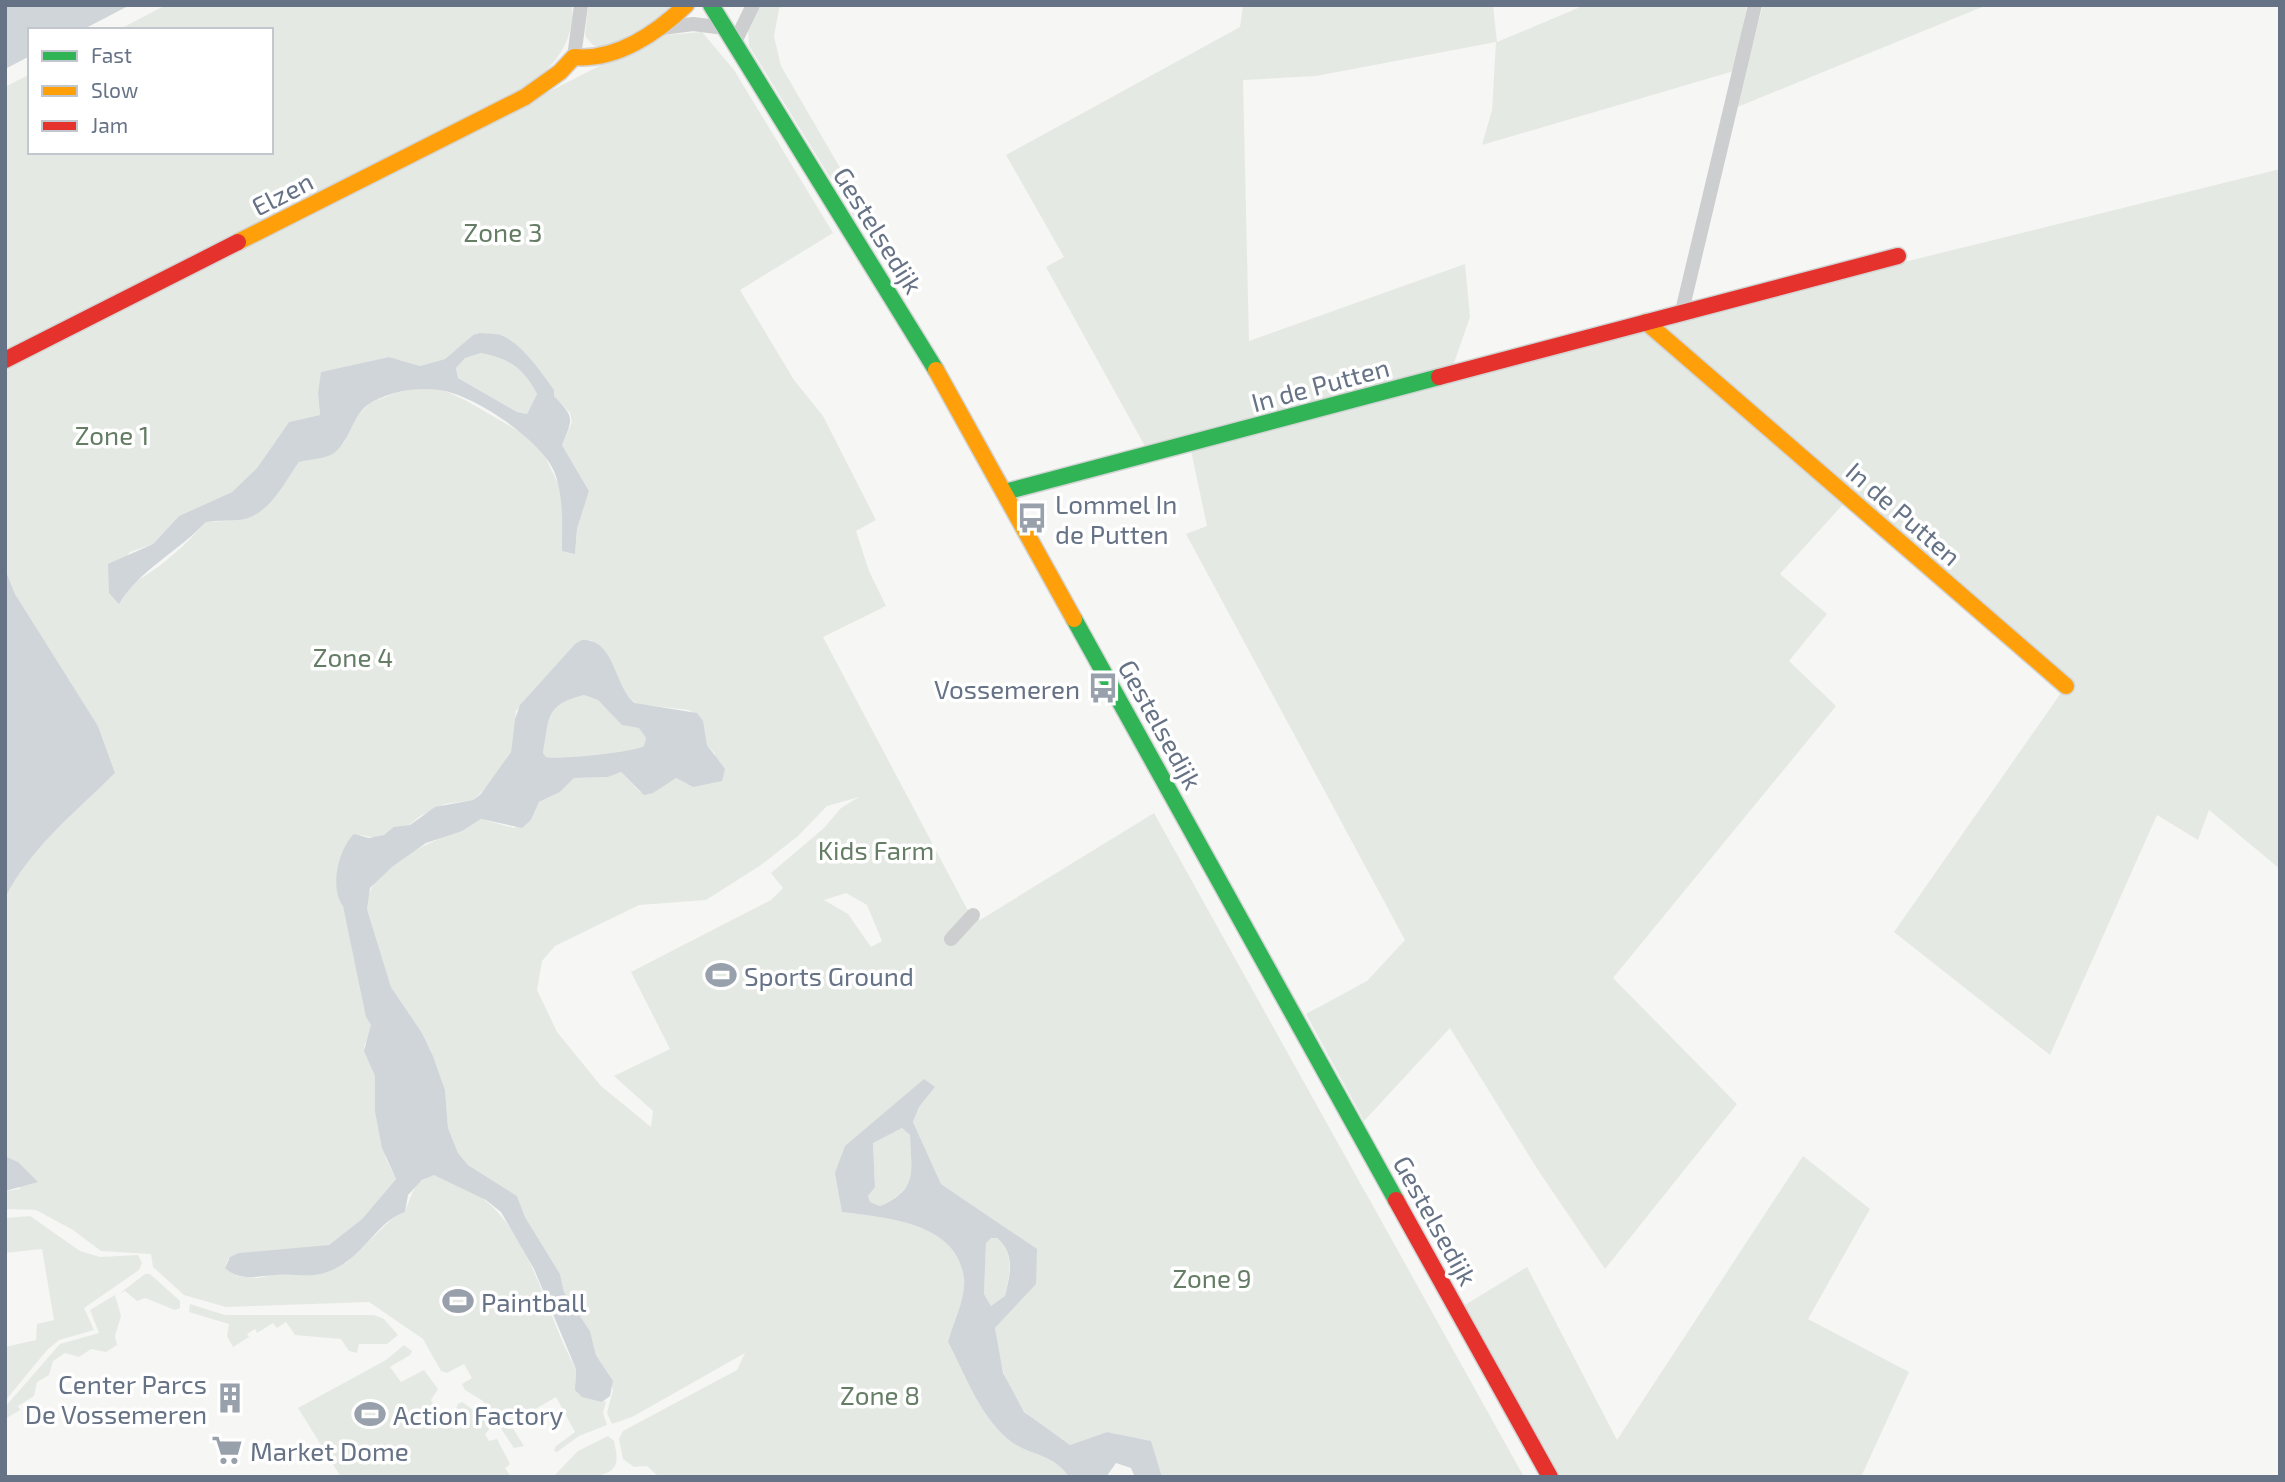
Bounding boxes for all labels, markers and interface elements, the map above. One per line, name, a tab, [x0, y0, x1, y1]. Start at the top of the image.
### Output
legend	[28, 28, 273, 154]
text: Fast	[91, 42, 132, 67]
text: Slow	[91, 77, 138, 102]
text: Jam	[91, 112, 128, 137]
street label: Gestelsedijk	[828, 161, 930, 299]
street label: Elzen	[246, 165, 318, 221]
park label: Zone 3	[464, 216, 542, 247]
street label: In de Putten	[1248, 351, 1392, 417]
park label: Zone 1	[75, 419, 149, 450]
street label: In de Putten	[1840, 455, 1968, 571]
place label: Lommel In de Putten	[1055, 488, 1177, 549]
bus stop icon: Lommel In de Putten	[1015, 501, 1049, 535]
park label: Zone 4	[313, 641, 393, 672]
street label: Gestelsedijk	[1113, 654, 1209, 794]
bus stop icon: Vossemeren	[1086, 671, 1120, 705]
place label: Vossemeren	[934, 673, 1080, 704]
park label: Kids Farm	[818, 834, 934, 865]
sports icon: Sports Ground	[704, 958, 738, 992]
place label: Sports Ground	[744, 960, 914, 991]
street label: Gestelsedijk	[1388, 1150, 1484, 1290]
park label: Zone 9	[1172, 1262, 1252, 1293]
sports icon: Paintball	[441, 1284, 475, 1318]
place label: Paintball	[481, 1286, 587, 1317]
place label: Center Parcs De Vossemeren	[25, 1368, 207, 1429]
park label: Zone 8	[840, 1379, 920, 1410]
building icon: Center Parcs De Vossemeren	[213, 1381, 247, 1415]
sports icon: Action Factory	[353, 1397, 387, 1431]
place label: Action Factory	[393, 1399, 563, 1430]
supermarket icon: Market Dome	[210, 1433, 244, 1467]
place label: Market Dome	[250, 1435, 409, 1466]

